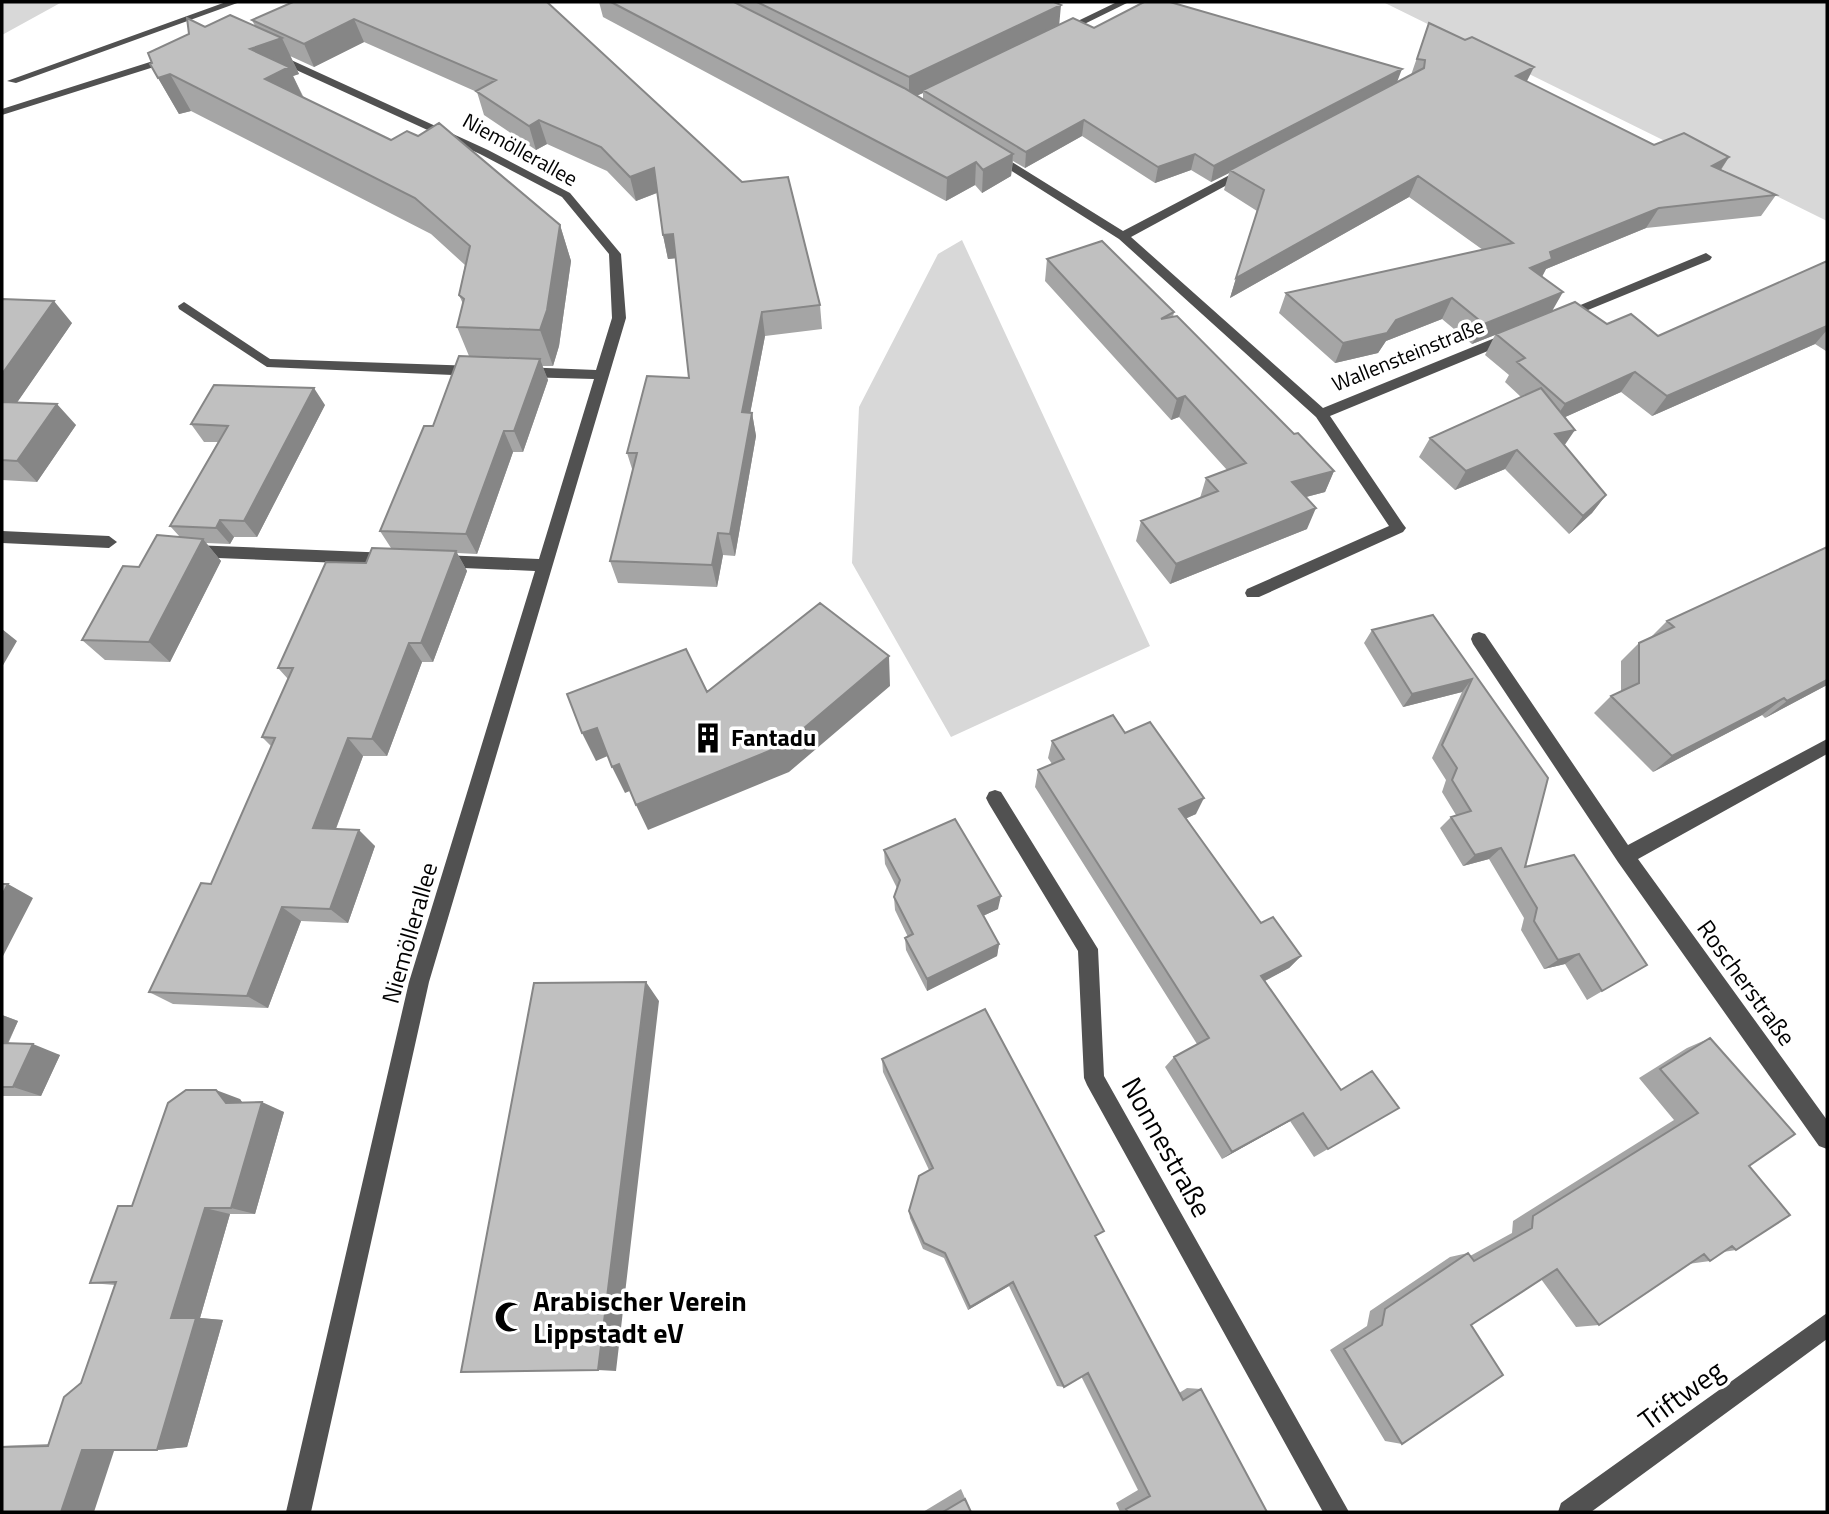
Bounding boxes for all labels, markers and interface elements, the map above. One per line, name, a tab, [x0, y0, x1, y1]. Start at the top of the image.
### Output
street label: Niemöllerallee	[457, 104, 584, 194]
street label: Wallensteinstraße	[1327, 309, 1489, 399]
place label: Fantadu	[731, 719, 816, 755]
building icon: Fantadu	[691, 721, 725, 755]
street label: Niemöllerallee	[372, 858, 446, 1007]
street label: Roscherstraße	[1689, 912, 1805, 1053]
street label: Nonnestraße	[1111, 1069, 1224, 1225]
place label: Arabischer Verein Lippstadt eV	[533, 1279, 747, 1354]
mosque icon: Arabischer Verein Lippstadt eV	[493, 1300, 527, 1334]
street label: Triftweg	[1629, 1349, 1733, 1440]

